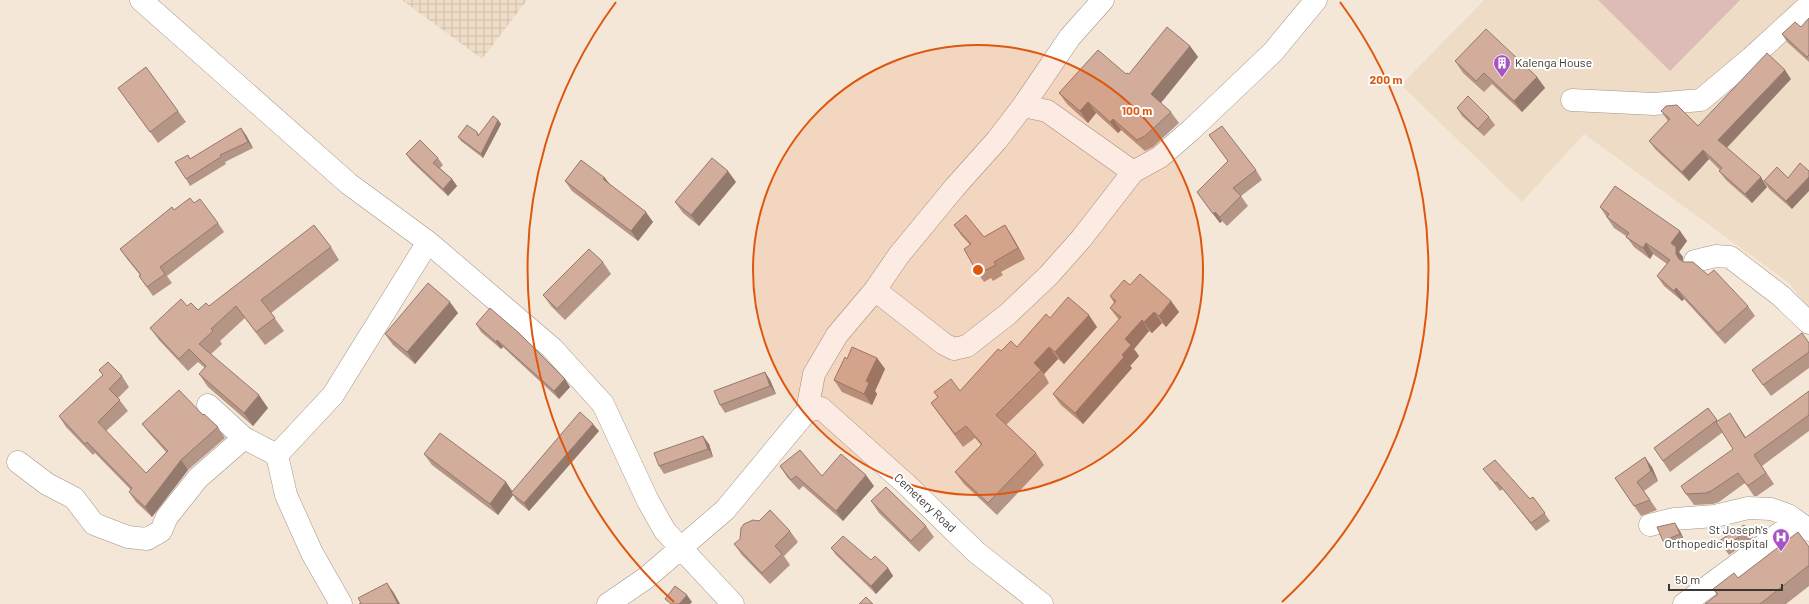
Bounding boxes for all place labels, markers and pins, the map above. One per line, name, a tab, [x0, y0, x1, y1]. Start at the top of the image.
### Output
building icon: Kalenga House	[1492, 53, 1512, 78]
place label: Kalenga House	[1515, 55, 1592, 69]
centre of rings	[971, 263, 985, 277]
place label: St Joseph's Orthopedic Hospital	[1664, 522, 1768, 550]
hospital icon: St Joseph's Orthopedic Hospital	[1771, 527, 1791, 552]

